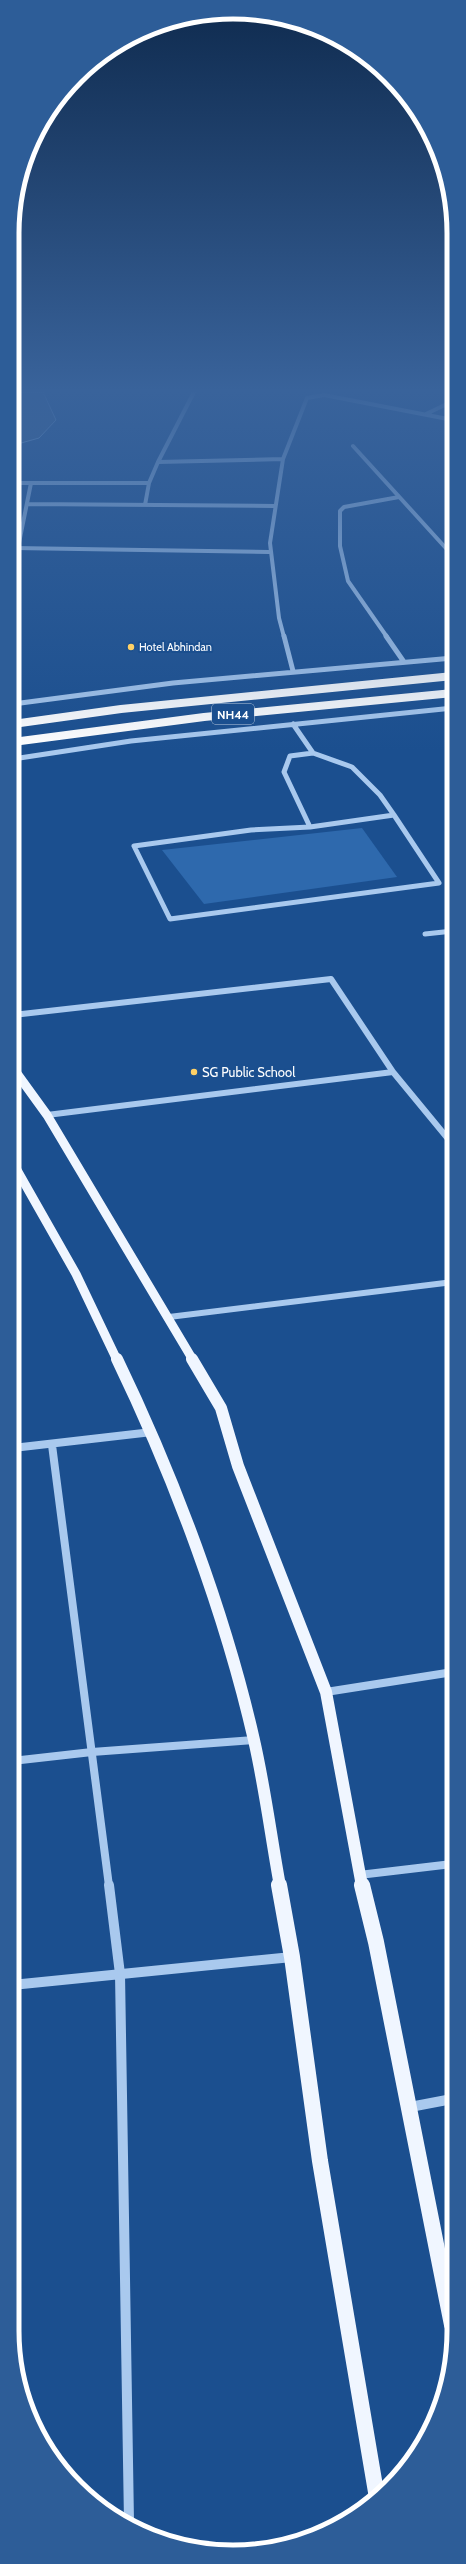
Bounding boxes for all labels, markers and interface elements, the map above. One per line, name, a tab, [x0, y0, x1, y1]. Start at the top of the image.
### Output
place label: Hotel Abhindan	[139, 640, 212, 654]
marker: Hotel Abhindan	[126, 642, 136, 652]
road number: NH44	[212, 704, 254, 724]
place label: SG Public School	[202, 1064, 295, 1080]
marker: SG Public School	[189, 1067, 199, 1077]

